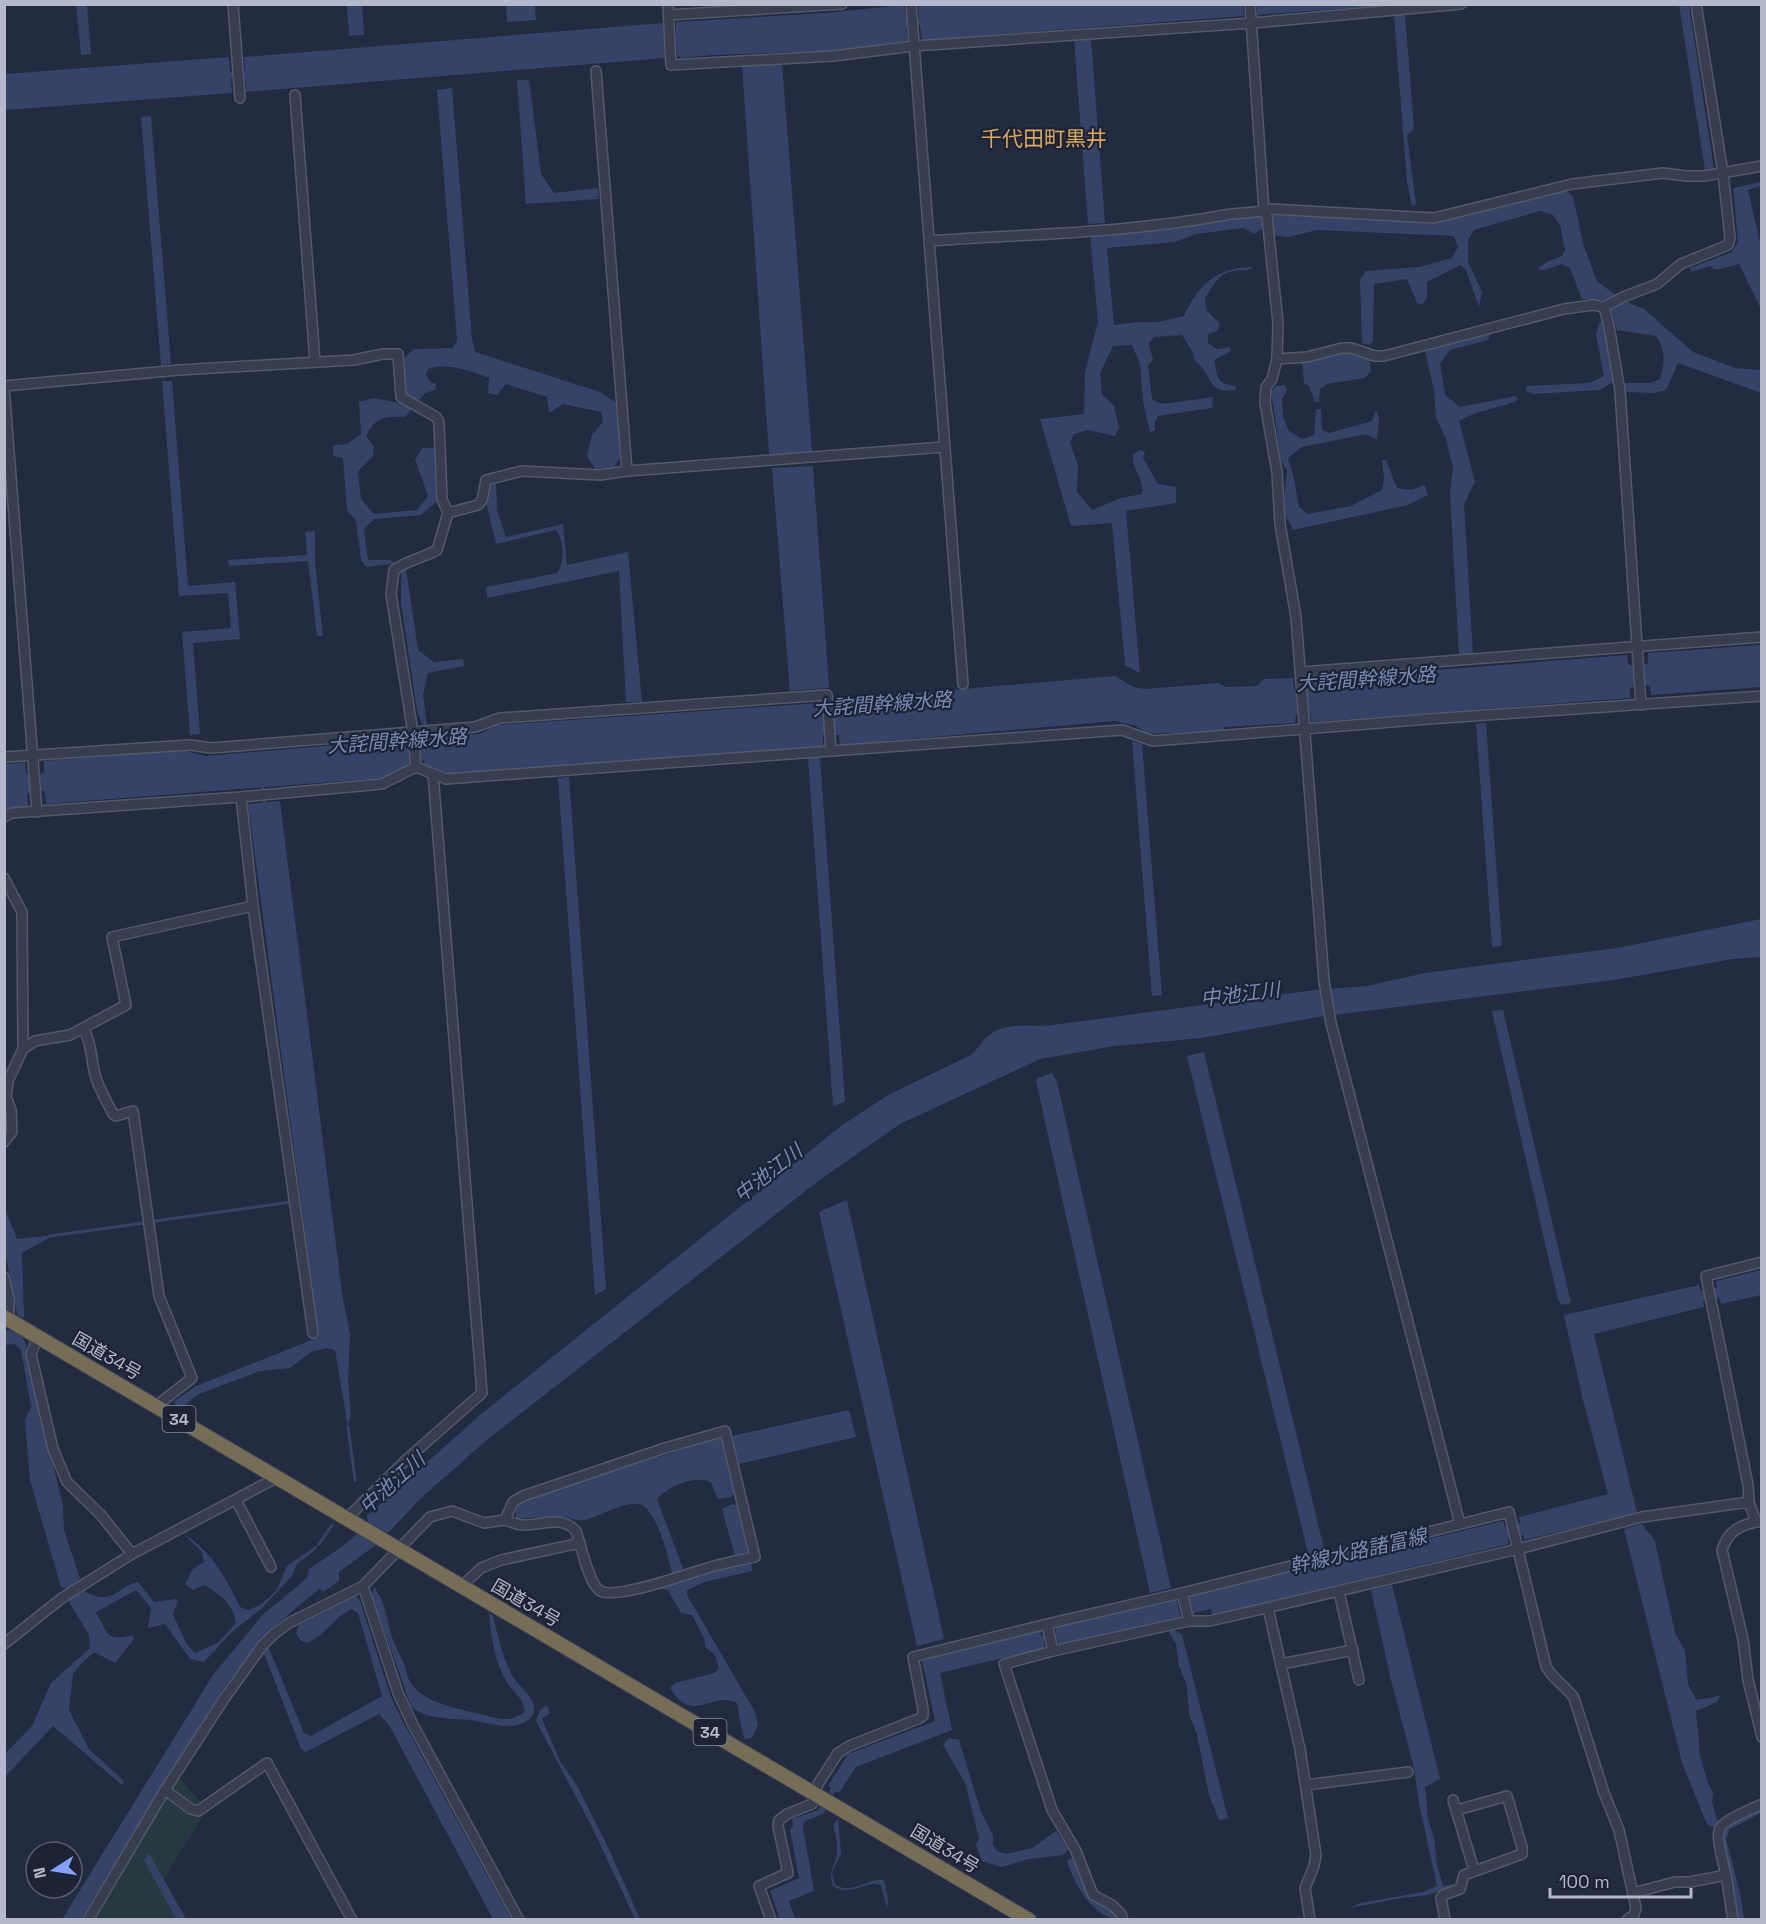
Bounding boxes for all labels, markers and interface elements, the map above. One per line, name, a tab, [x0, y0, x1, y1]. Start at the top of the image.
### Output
district label: 千代田町黒井	[981, 125, 1107, 152]
water label: 大詫間幹線水路	[1295, 661, 1439, 697]
water label: 大詫間幹線水路	[811, 686, 955, 722]
water label: 大詫間幹線水路	[326, 723, 470, 759]
water label: 中池江川	[1199, 976, 1283, 1012]
water label: 中池江川	[728, 1137, 809, 1208]
street label: 国道34号	[69, 1327, 146, 1385]
road number: 34	[162, 1406, 195, 1432]
water label: 中池江川	[354, 1445, 432, 1519]
water label: 幹線水路諸富線	[1287, 1522, 1432, 1579]
street label: 国道34号	[488, 1574, 565, 1632]
road number: 34	[694, 1719, 726, 1745]
street label: 国道34号	[907, 1819, 984, 1878]
north arrow	[24, 1840, 84, 1900]
scale bar	[1550, 1861, 1691, 1899]
text: N	[28, 1866, 51, 1880]
text: 100 m	[1559, 1870, 1610, 1893]

